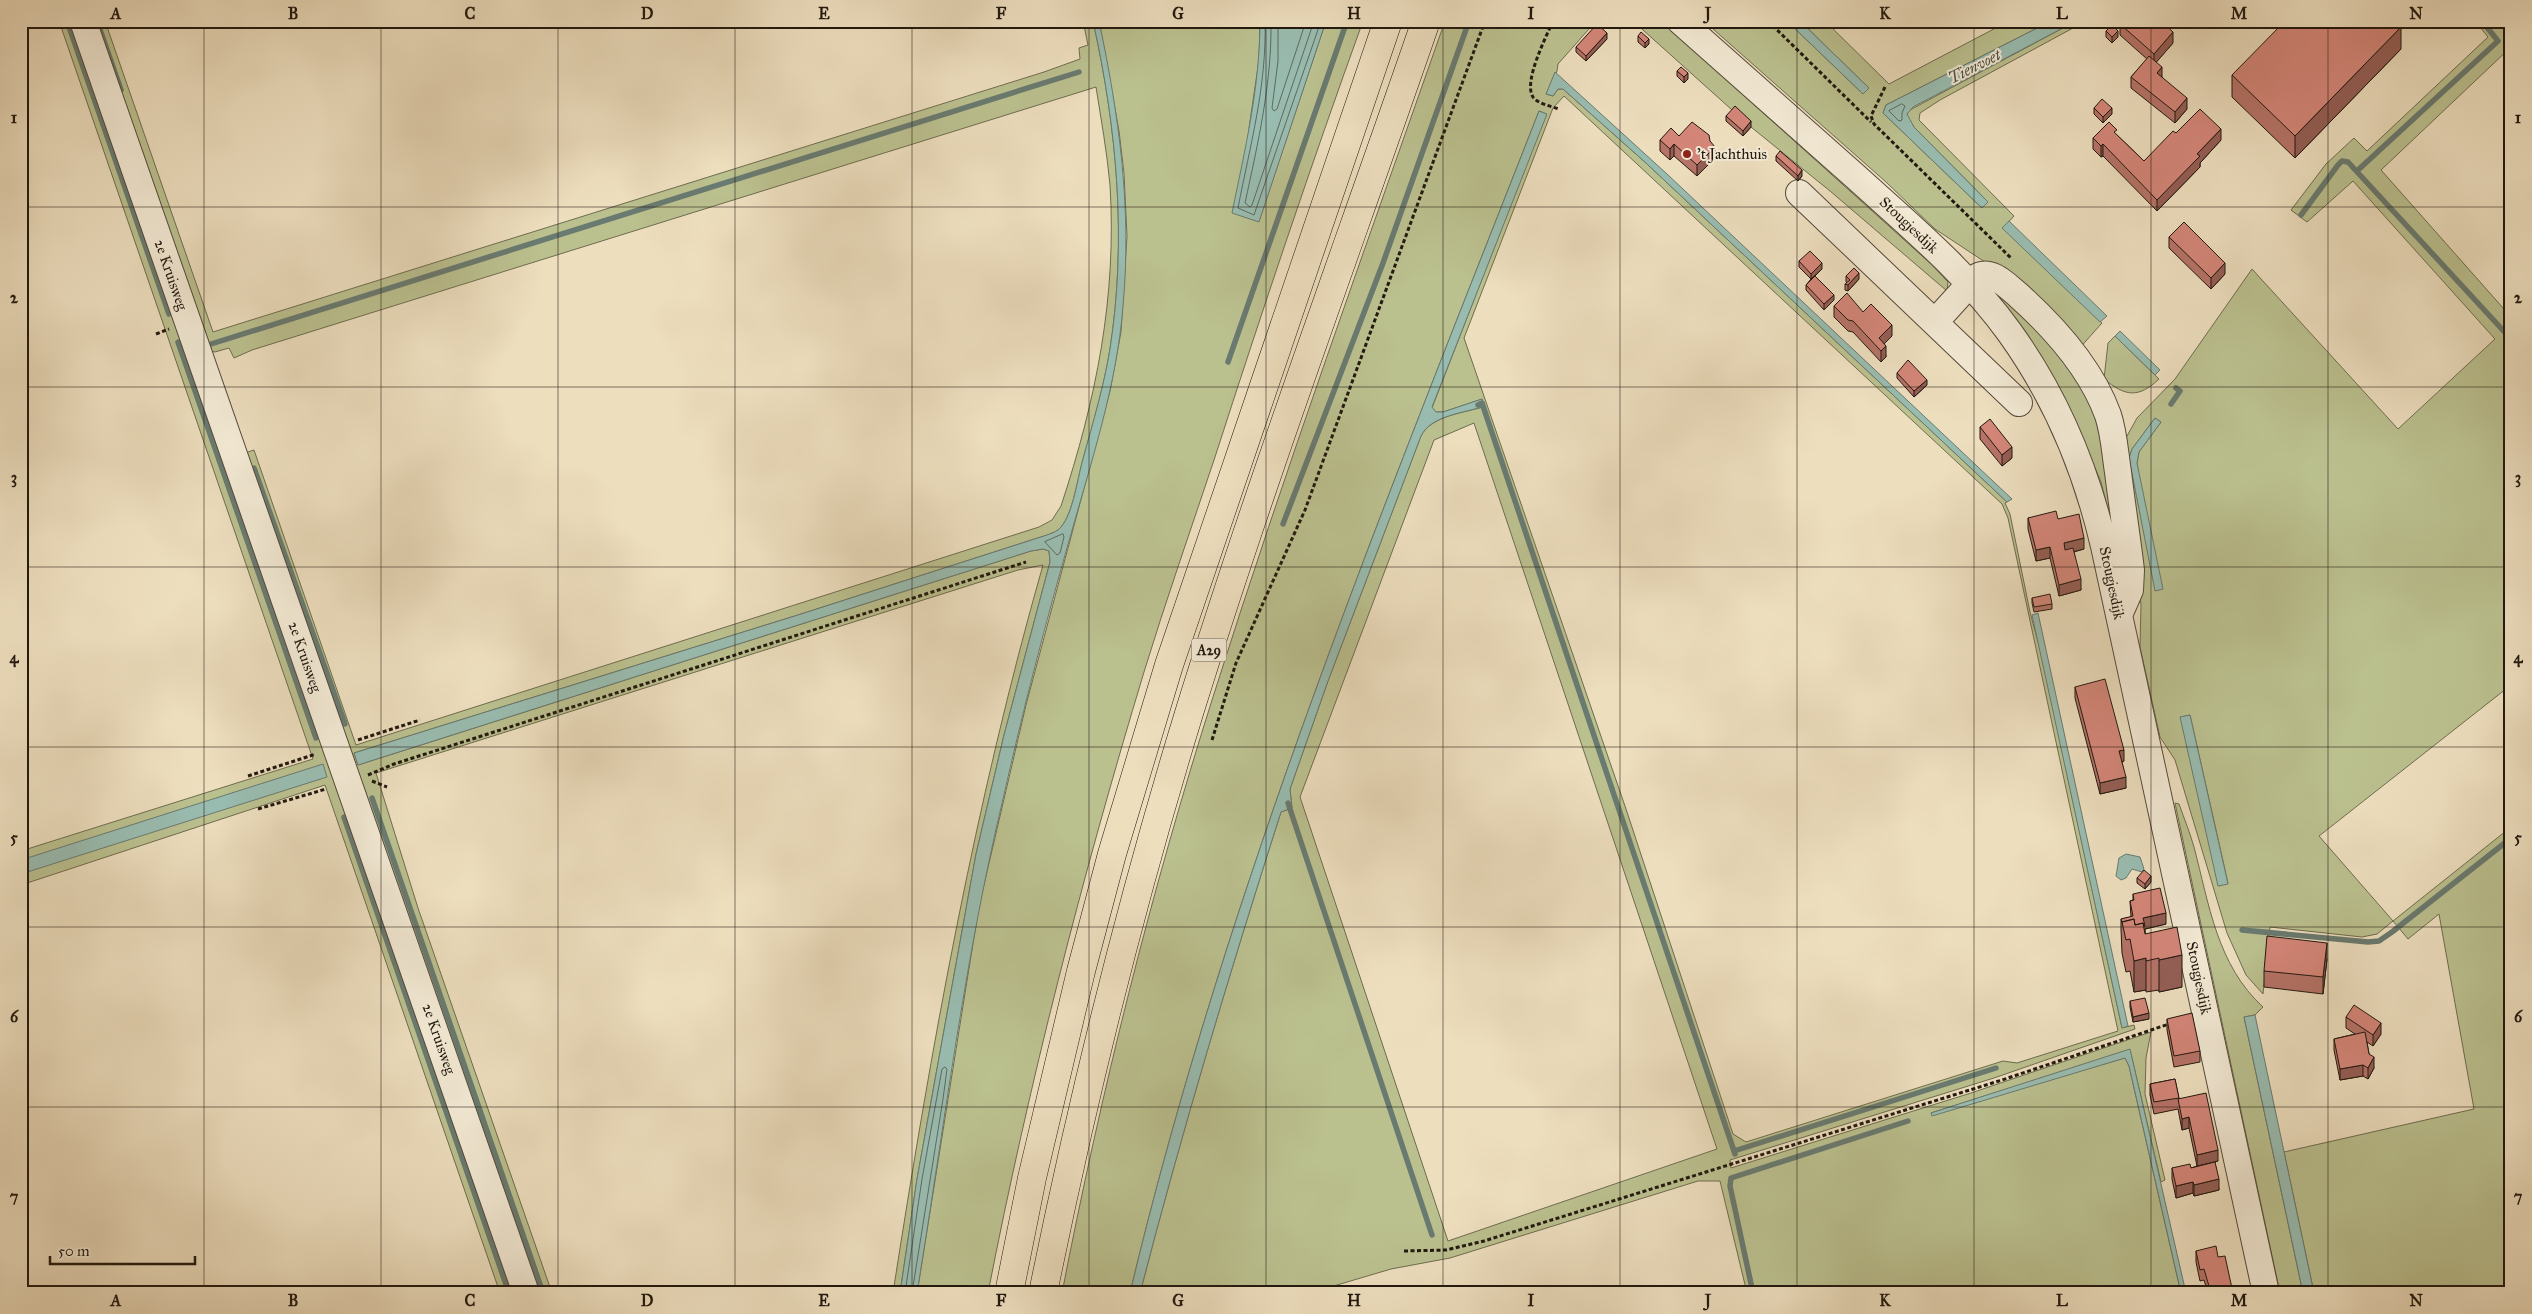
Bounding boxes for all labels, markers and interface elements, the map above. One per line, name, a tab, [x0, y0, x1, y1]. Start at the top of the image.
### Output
text: A	[110, 4, 122, 23]
text: B	[288, 4, 298, 23]
text: C	[465, 4, 476, 23]
text: D	[641, 4, 654, 23]
text: E	[818, 4, 830, 23]
text: F	[996, 4, 1007, 23]
text: G	[1172, 4, 1184, 23]
text: H	[1347, 4, 1361, 23]
text: I	[1528, 4, 1535, 23]
text: J	[1703, 4, 1712, 24]
text: K	[1879, 4, 1891, 23]
text: L	[2056, 4, 2068, 23]
text: M	[2231, 4, 2248, 23]
text: N	[2409, 4, 2423, 23]
water label: Tienvoet	[1945, 45, 2005, 88]
text: 1	[11, 108, 18, 127]
text: 1	[2515, 108, 2522, 127]
place label: 't Jachthuis	[1697, 145, 1767, 164]
marker: 't Jachthuis	[1681, 148, 1693, 160]
street label: Stougjesdijk	[1876, 193, 1942, 257]
street label: 2e Kruisweg	[150, 237, 192, 314]
text: 2	[10, 288, 19, 307]
text: 2	[2514, 288, 2523, 307]
text: 3	[11, 468, 17, 488]
text: 3	[2515, 468, 2521, 488]
street label: Stougjesdijk	[2095, 545, 2129, 621]
street label: 2e Kruisweg	[284, 619, 326, 696]
road number: A29	[1192, 638, 1226, 662]
text: 4	[10, 648, 20, 668]
text: 4	[2514, 648, 2524, 668]
text: 5	[10, 828, 18, 847]
text: 5	[2514, 828, 2522, 847]
street label: Stougjesdijk	[2182, 940, 2216, 1016]
street label: 2e Kruisweg	[418, 1001, 460, 1078]
text: 6	[10, 1007, 19, 1026]
text: 6	[2514, 1007, 2523, 1026]
text: 7	[10, 1187, 19, 1206]
text: 7	[2514, 1187, 2523, 1206]
scale bar	[50, 1234, 195, 1266]
text: 50 m	[58, 1242, 90, 1260]
text: A	[110, 1291, 122, 1310]
text: B	[288, 1291, 298, 1310]
text: C	[465, 1291, 476, 1310]
text: D	[641, 1291, 654, 1310]
text: E	[818, 1291, 830, 1310]
text: F	[996, 1291, 1007, 1310]
text: G	[1172, 1291, 1184, 1310]
text: H	[1347, 1291, 1361, 1310]
text: I	[1528, 1291, 1535, 1310]
text: J	[1703, 1291, 1712, 1311]
text: K	[1879, 1291, 1891, 1310]
text: L	[2056, 1291, 2068, 1310]
text: M	[2231, 1291, 2248, 1310]
text: N	[2409, 1291, 2423, 1310]

